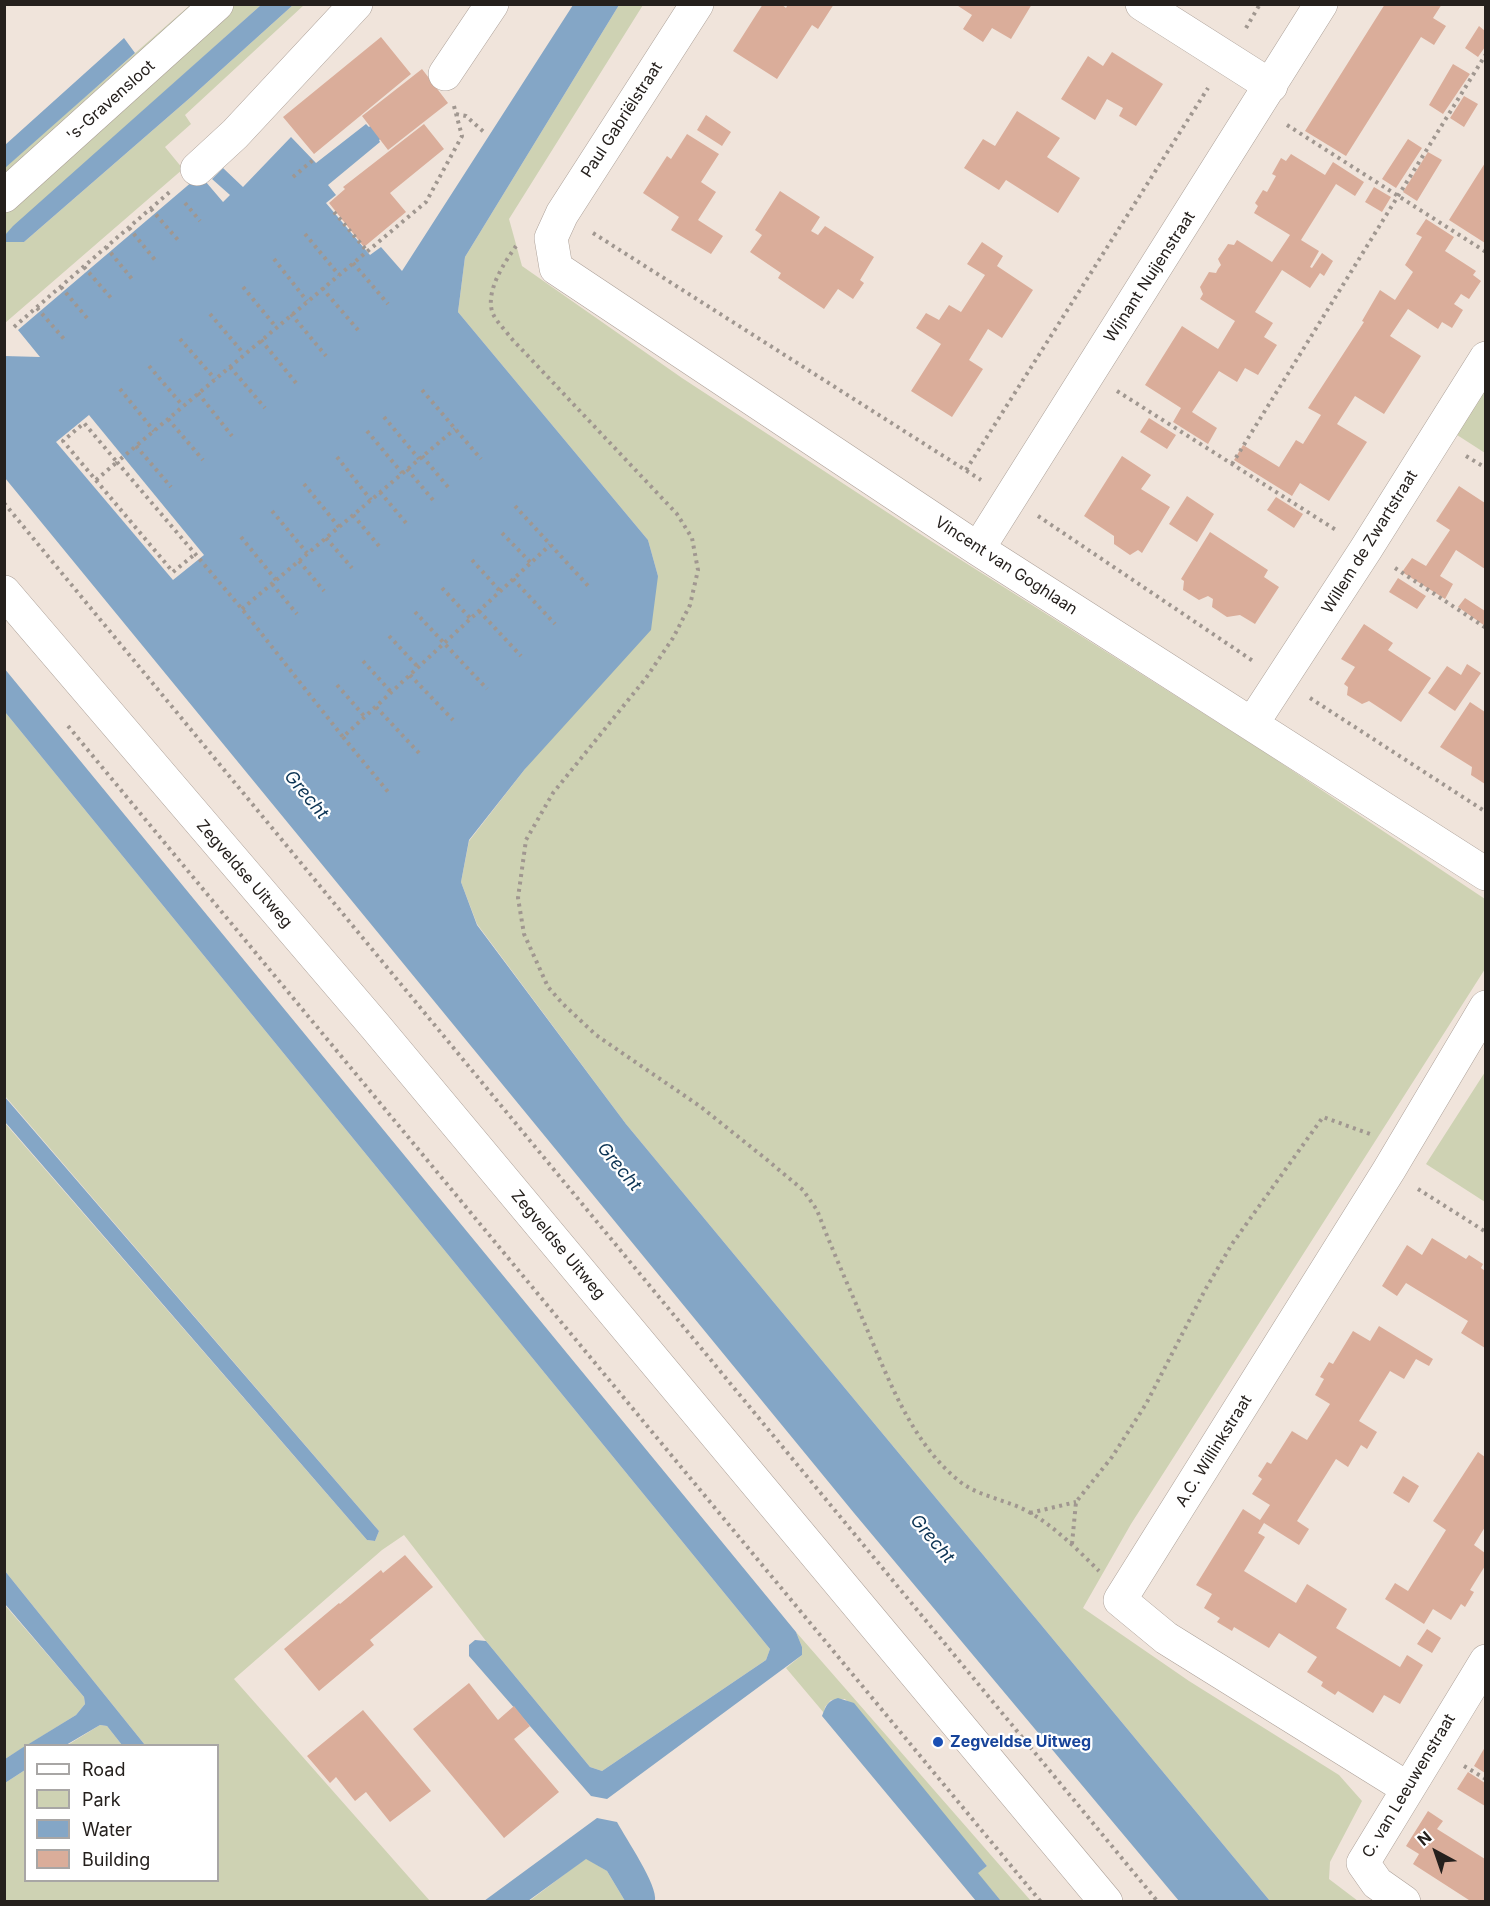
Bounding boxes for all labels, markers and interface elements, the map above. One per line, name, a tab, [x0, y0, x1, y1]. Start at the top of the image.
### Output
street label: 's-Gravensloot	[63, 57, 159, 145]
street label: Paul Gabriëlstraat	[577, 59, 667, 181]
street label: Wijnant Nuijenstraat	[1101, 208, 1199, 346]
street label: Willem de Zwartstraat	[1318, 467, 1422, 617]
street label: Vincent van Goghlaan	[931, 513, 1081, 619]
water label: Grecht	[279, 766, 333, 824]
street label: Zegveldse Uitweg	[192, 816, 296, 932]
water label: Grecht	[592, 1138, 646, 1196]
street label: Zegveldse Uitweg	[507, 1187, 609, 1303]
street label: A.C. Willinkstraat	[1172, 1392, 1256, 1510]
water label: Grecht	[905, 1510, 959, 1568]
street label: C. van Leeuwenstraat	[1358, 1711, 1460, 1861]
place label: Zegveldse Uitweg	[950, 1732, 1091, 1752]
marker: Zegveldse Uitweg	[931, 1735, 945, 1749]
legend	[24, 1744, 219, 1882]
text: Road	[82, 1759, 125, 1780]
text: Park	[82, 1789, 121, 1810]
text: Water	[82, 1819, 132, 1840]
north arrow	[1406, 1822, 1466, 1882]
text: N	[1413, 1827, 1436, 1850]
text: Building	[82, 1849, 150, 1870]

